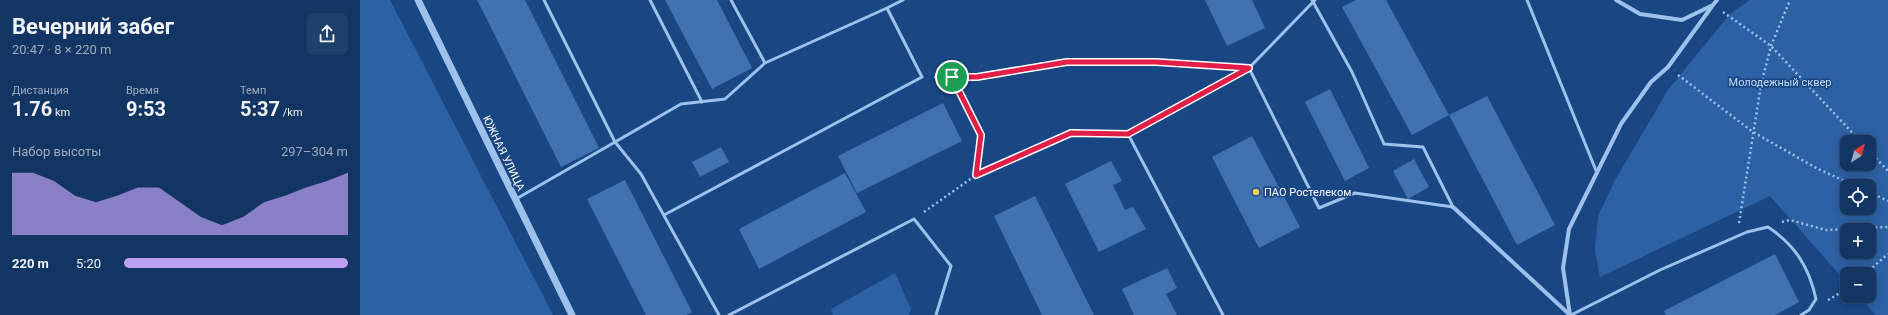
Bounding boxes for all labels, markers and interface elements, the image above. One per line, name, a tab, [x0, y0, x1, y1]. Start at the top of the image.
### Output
button: share	[306, 13, 348, 55]
text: Вечерний забег	[12, 14, 174, 39]
text: 20:47 · 8 × 220 m	[12, 42, 111, 57]
pin	[935, 60, 969, 94]
icon: arrive	[941, 66, 963, 88]
park label: Молодежный сквер	[1729, 76, 1831, 89]
text: Дистанция	[12, 84, 69, 97]
text: Время	[126, 84, 159, 97]
text: Темп	[240, 84, 266, 97]
text: 1.76	[12, 97, 52, 121]
text: 9:53	[126, 97, 166, 121]
text: 5:37	[240, 97, 280, 121]
text: km	[52, 106, 70, 119]
text: /km	[280, 106, 303, 119]
street label: ЮЖНАЯ УЛИЦА	[480, 113, 528, 194]
north arrow	[1840, 135, 1876, 171]
map controls	[1840, 135, 1876, 303]
text: Набор высоты	[12, 144, 101, 159]
text: 297–304 m	[281, 144, 348, 159]
button: locate	[1840, 179, 1876, 215]
place label: ПАО Ростелеком	[1264, 186, 1351, 199]
marker: ПАО Ростелеком	[1251, 187, 1261, 197]
button: +	[1840, 223, 1876, 259]
text: 220 m	[12, 256, 49, 271]
text: 5:20	[76, 256, 101, 271]
button: −	[1840, 267, 1876, 303]

